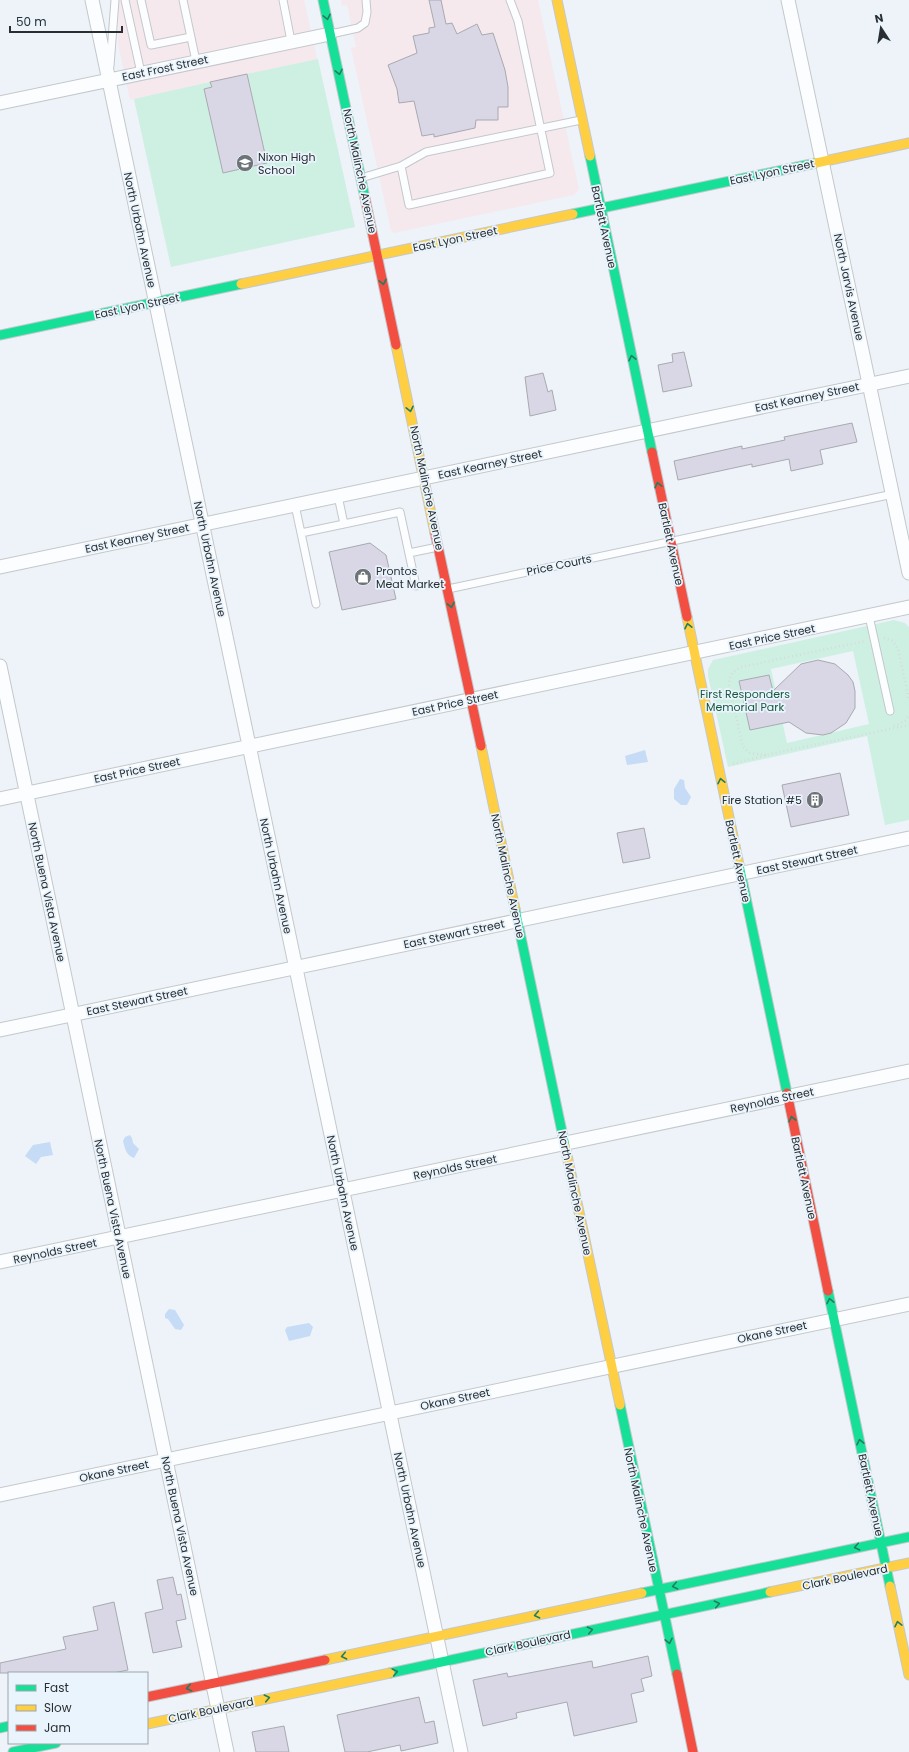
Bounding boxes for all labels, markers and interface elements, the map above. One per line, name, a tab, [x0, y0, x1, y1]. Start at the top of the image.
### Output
scale bar	[10, 8, 122, 34]
north arrow	[861, 8, 901, 48]
text: N	[873, 10, 885, 27]
text: 50 m	[16, 13, 47, 30]
one-way arrow	[322, 14, 330, 20]
street label: East Frost Street	[121, 51, 209, 85]
one-way arrow	[334, 69, 342, 76]
street label: North Malinche Avenue	[339, 107, 381, 235]
place label: Nixon High School	[258, 149, 316, 178]
school or university icon: Nixon High School	[235, 153, 255, 173]
street label: East Lyon Street	[728, 155, 816, 189]
street label: North Urbahn Avenue	[120, 171, 160, 289]
street label: Bartlett Avenue	[587, 184, 621, 270]
street label: East Lyon Street	[411, 222, 499, 256]
street label: North Jarvis Avenue	[830, 232, 868, 342]
one-way arrow	[379, 279, 387, 285]
street label: East Lyon Street	[93, 289, 181, 323]
one-way arrow	[628, 355, 636, 361]
street label: East Kearney Street	[754, 378, 860, 416]
one-way arrow	[406, 406, 414, 412]
street label: North Malinche Avenue	[406, 424, 448, 552]
street label: East Kearney Street	[437, 445, 543, 483]
one-way arrow	[655, 482, 663, 488]
street label: North Urbahn Avenue	[190, 500, 230, 618]
street label: Bartlett Avenue	[654, 501, 688, 587]
street label: East Kearney Street	[84, 519, 190, 557]
street label: Price Courts	[525, 550, 593, 580]
place label: Prontos Meat Market	[376, 563, 444, 592]
shop icon: Prontos Meat Market	[353, 567, 373, 587]
one-way arrow	[447, 602, 455, 608]
street label: East Price Street	[727, 620, 817, 654]
one-way arrow	[684, 623, 693, 629]
street label: East Price Street	[410, 686, 500, 720]
park label: First Responders Memorial Park	[700, 686, 790, 715]
street label: East Price Street	[92, 753, 182, 787]
one-way arrow	[717, 777, 725, 784]
building icon: Fire Station #5	[805, 790, 825, 810]
place label: Fire Station #5	[722, 792, 802, 808]
street label: North Malinche Avenue	[487, 812, 529, 940]
street label: North Urbahn Avenue	[256, 817, 296, 935]
street label: Bartlett Avenue	[721, 818, 755, 904]
street label: North Buena Vista Avenue	[24, 821, 70, 963]
street label: East Stewart Street	[755, 841, 859, 879]
street label: East Stewart Street	[402, 915, 506, 953]
street label: East Stewart Street	[85, 982, 189, 1020]
street label: Reynolds Street	[729, 1083, 815, 1117]
one-way arrow	[788, 1115, 796, 1122]
street label: North Malinche Avenue	[554, 1129, 596, 1257]
street label: North Urbahn Avenue	[323, 1134, 363, 1252]
street label: Bartlett Avenue	[787, 1135, 821, 1221]
street label: North Buena Vista Avenue	[90, 1138, 136, 1280]
street label: Reynolds Street	[412, 1150, 498, 1184]
street label: Reynolds Street	[12, 1234, 98, 1268]
one-way arrow	[827, 1297, 835, 1304]
street label: Okane Street	[736, 1317, 808, 1347]
street label: Okane Street	[419, 1384, 491, 1414]
one-way arrow	[856, 1438, 864, 1445]
street label: North Malinche Avenue	[620, 1446, 662, 1574]
street label: North Urbahn Avenue	[390, 1451, 430, 1569]
street label: Bartlett Avenue	[854, 1452, 888, 1538]
street label: North Buena Vista Avenue	[157, 1455, 203, 1597]
street label: Okane Street	[78, 1456, 150, 1486]
one-way arrow	[854, 1543, 860, 1551]
street label: Clark Boulevard	[801, 1560, 889, 1594]
one-way arrow	[672, 1581, 678, 1589]
one-way arrow	[714, 1600, 720, 1608]
one-way arrow	[534, 1610, 541, 1618]
one-way arrow	[894, 1620, 902, 1627]
street label: Clark Boulevard	[484, 1626, 572, 1660]
one-way arrow	[587, 1627, 593, 1635]
one-way arrow	[664, 1638, 673, 1645]
one-way arrow	[341, 1651, 347, 1659]
one-way arrow	[391, 1668, 398, 1676]
legend	[8, 1672, 148, 1744]
text: Fast	[44, 1679, 69, 1696]
one-way arrow	[186, 1684, 192, 1692]
street label: Clark Boulevard	[167, 1693, 255, 1727]
one-way arrow	[264, 1695, 271, 1703]
text: Slow	[44, 1699, 72, 1716]
text: Jam	[44, 1719, 71, 1736]

